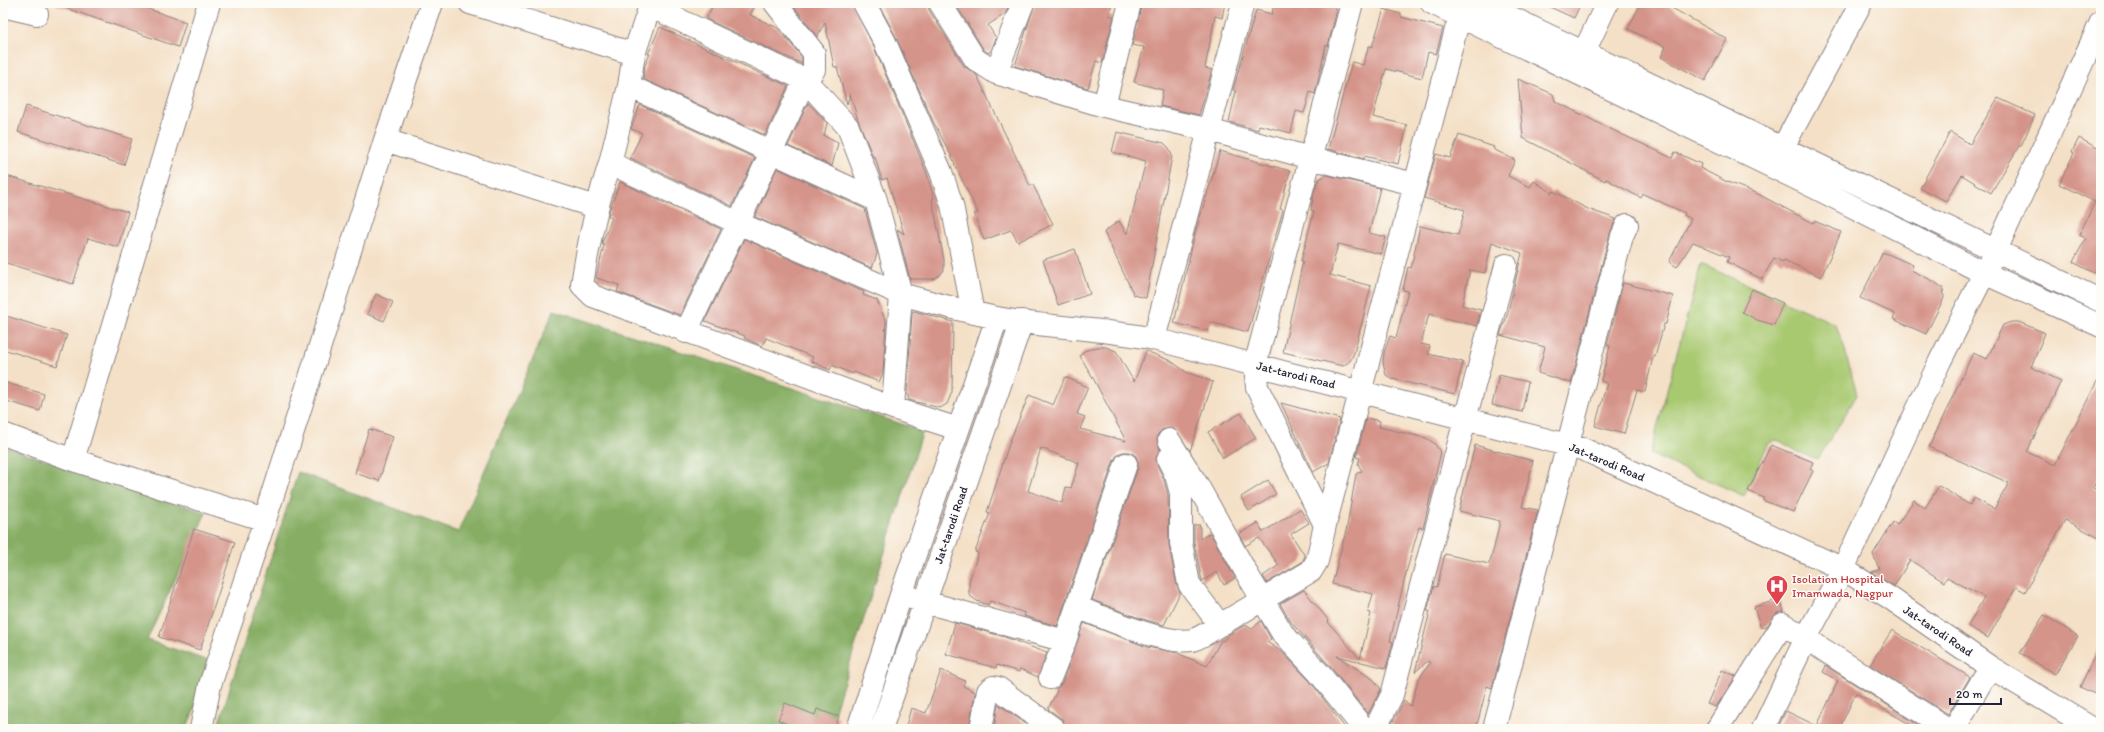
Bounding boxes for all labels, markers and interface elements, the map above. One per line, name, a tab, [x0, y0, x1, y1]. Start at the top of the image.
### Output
street label: Jat-tarodi Road	[1255, 358, 1337, 392]
street label: Jat-tarodi Road	[1567, 440, 1647, 484]
street label: Jat-tarodi Road	[931, 484, 971, 565]
place label: Isolation Hospital Imamwada, Nagpur	[1792, 572, 1893, 600]
hospital icon: Isolation Hospital Imamwada, Nagpur	[1764, 573, 1790, 606]
street label: Jat-tarodi Road	[1901, 603, 1976, 660]
scale bar	[1950, 680, 2001, 706]
text: 20 m	[1956, 687, 1983, 701]

